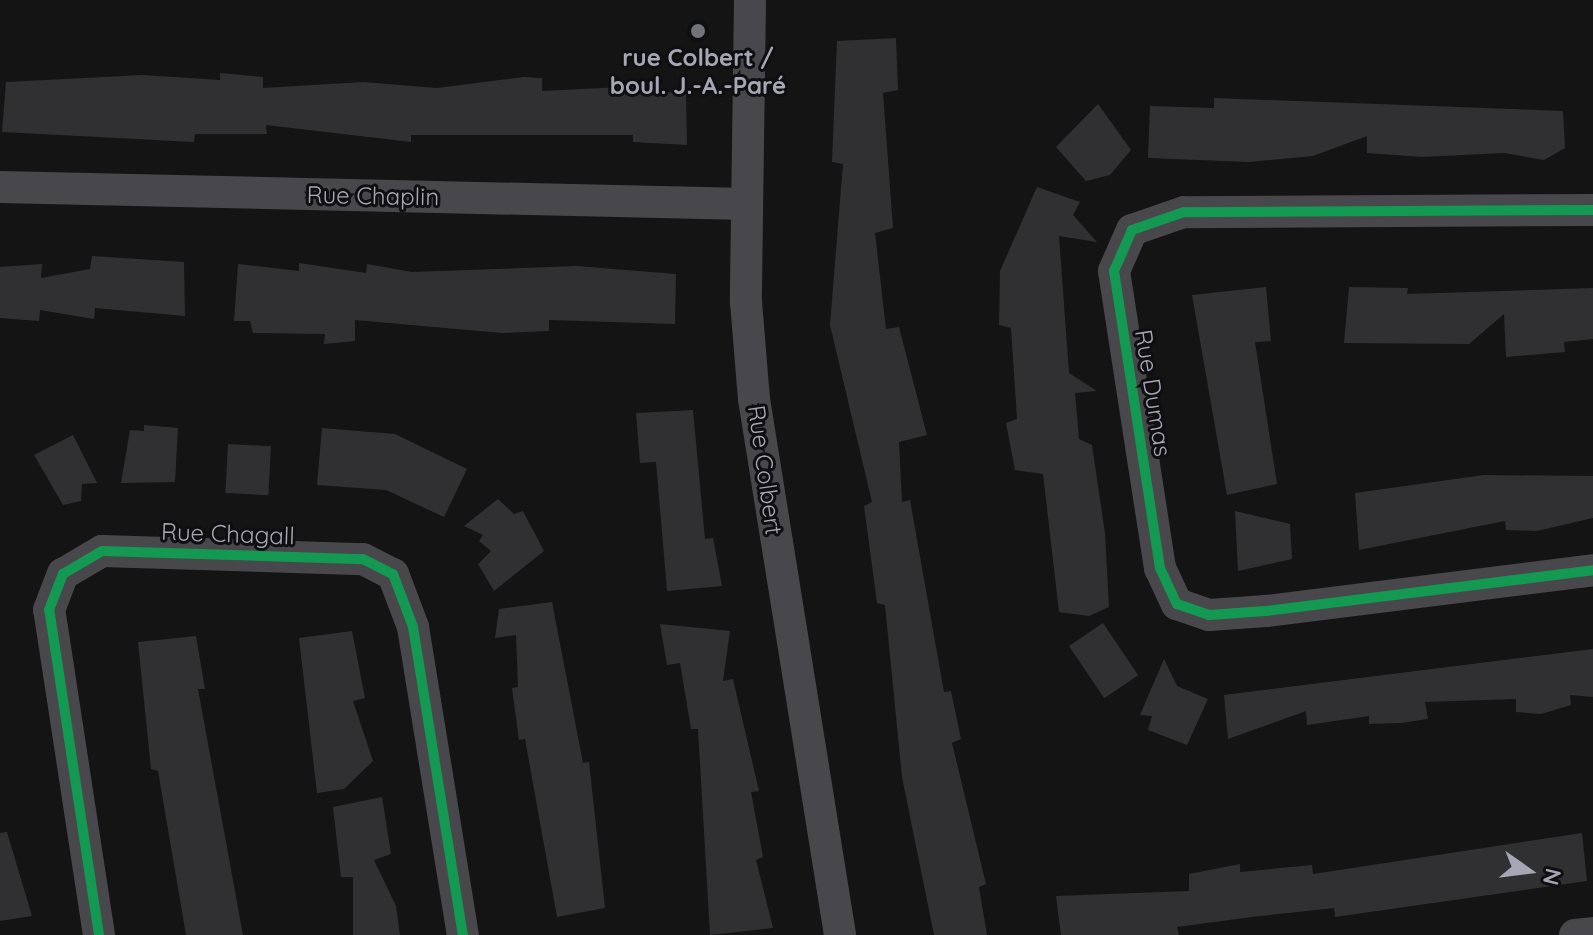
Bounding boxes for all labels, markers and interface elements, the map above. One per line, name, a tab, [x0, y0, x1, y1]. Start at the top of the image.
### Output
marker: rue Colbert / boul. J.-A.-Paré	[689, 22, 707, 40]
place label: rue Colbert / boul. J.-A.-Paré	[610, 44, 786, 100]
street label: Rue Chaplin	[306, 180, 440, 212]
street label: Rue Dumas	[1129, 327, 1177, 459]
street label: Rue Colbert	[742, 403, 788, 537]
street label: Rue Chagall	[161, 517, 295, 551]
north arrow	[1489, 831, 1569, 911]
text: N	[1537, 866, 1568, 888]

